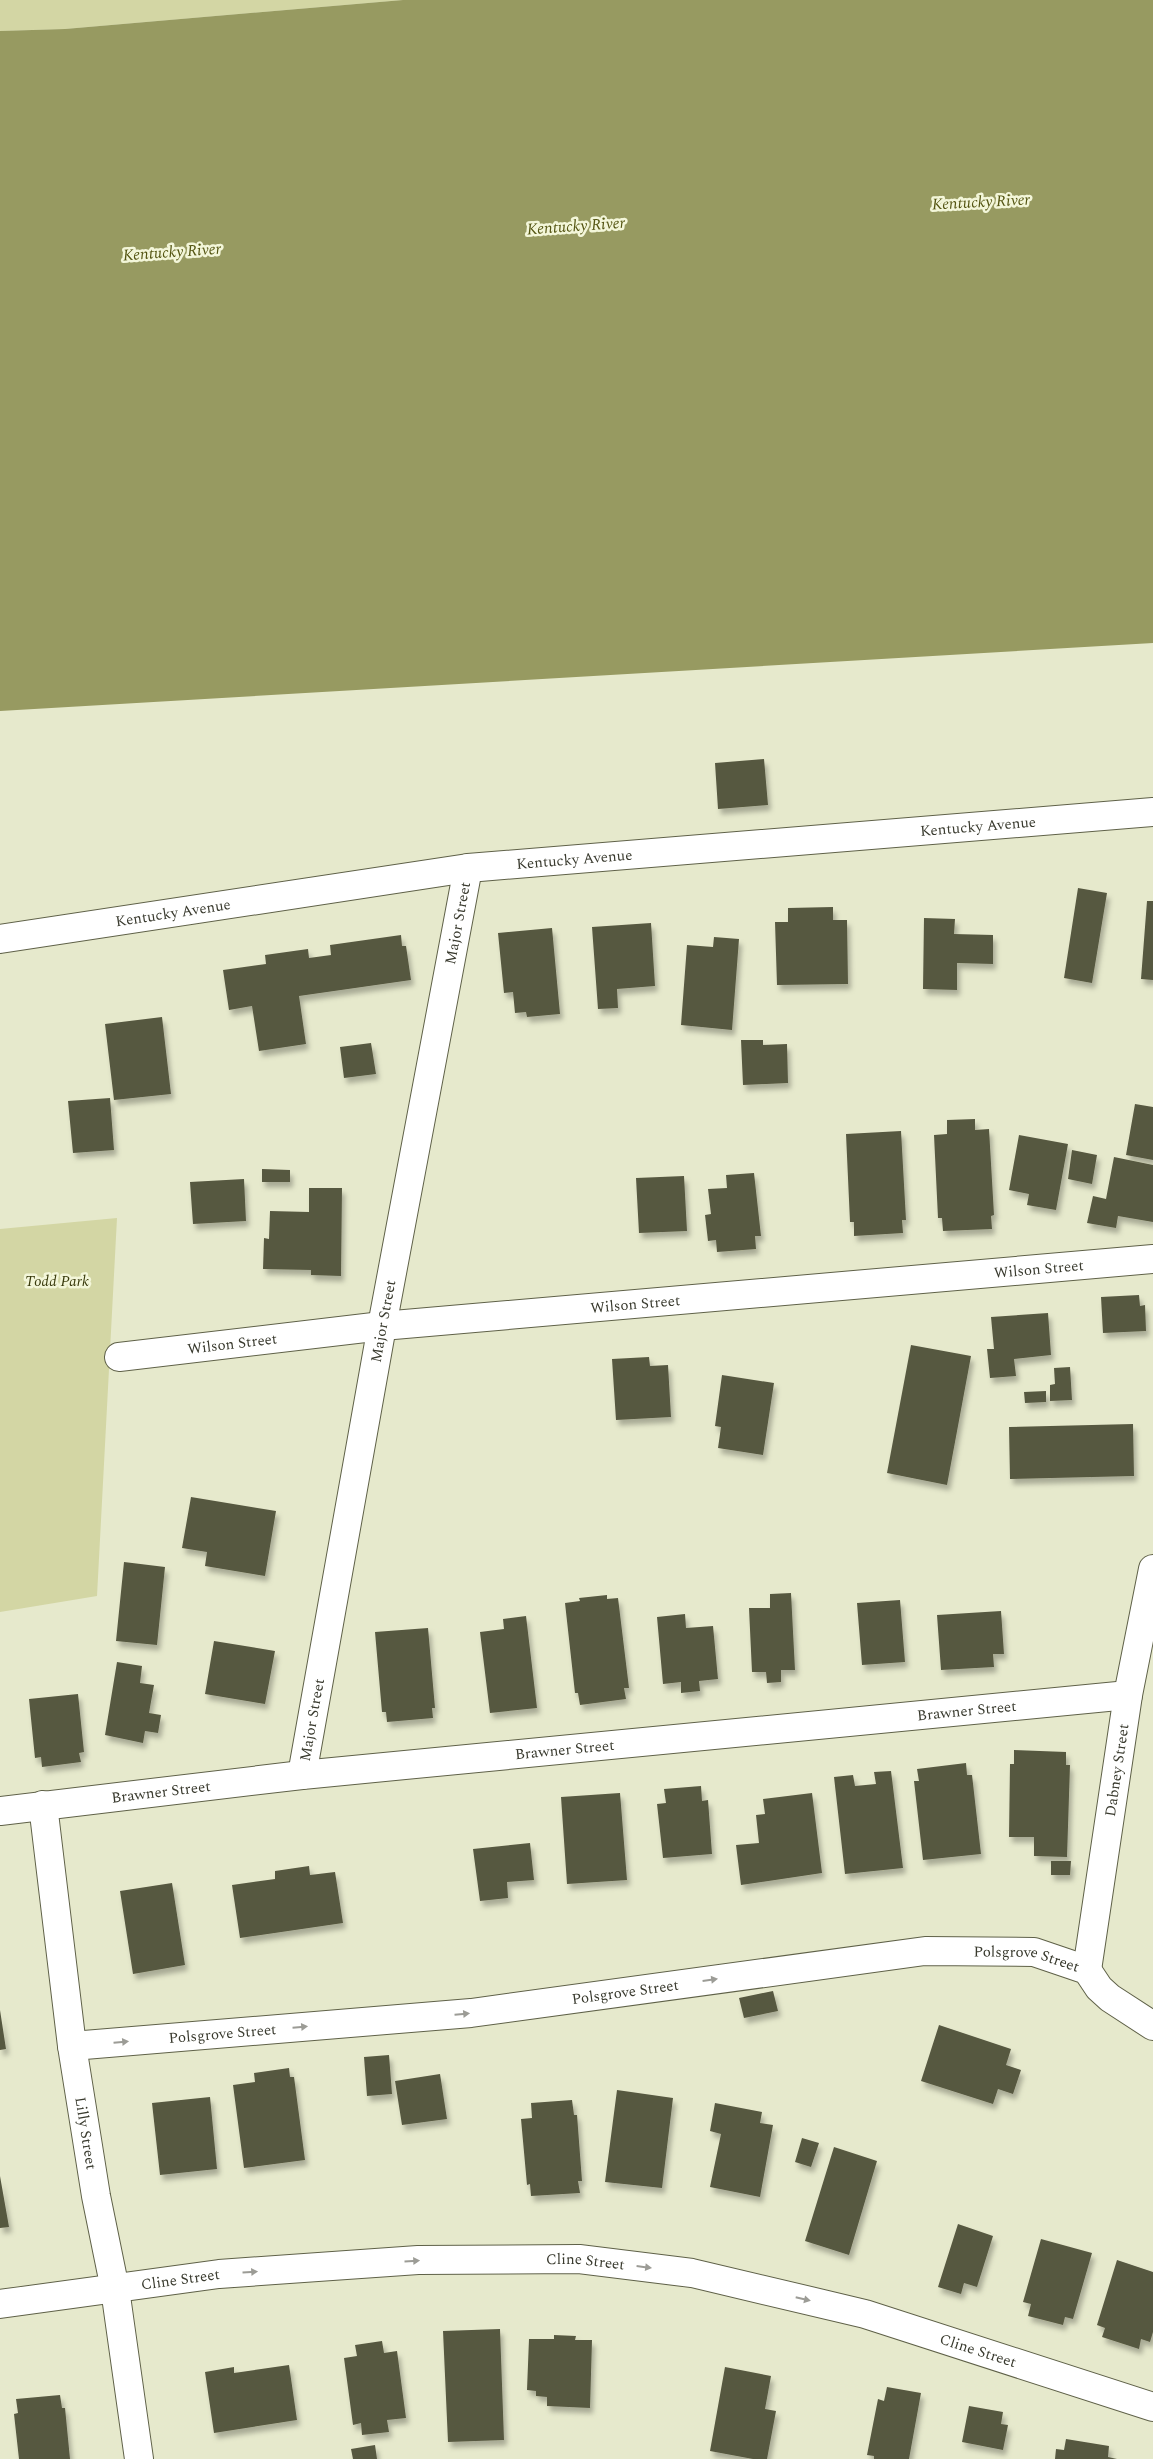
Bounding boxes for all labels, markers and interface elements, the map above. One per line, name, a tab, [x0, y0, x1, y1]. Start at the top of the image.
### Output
water label: Kentucky River	[931, 187, 1031, 217]
water label: Kentucky River	[526, 211, 626, 241]
water label: Kentucky River	[122, 237, 222, 267]
street label: Kentucky Avenue	[919, 810, 1037, 843]
street label: Kentucky Avenue	[515, 843, 633, 876]
street label: Major Street	[439, 880, 477, 966]
street label: Kentucky Avenue	[114, 893, 232, 933]
street label: Wilson Street	[993, 1254, 1085, 1284]
park label: Todd Park	[25, 1270, 89, 1293]
street label: Major Street	[364, 1278, 402, 1364]
street label: Wilson Street	[589, 1289, 681, 1319]
street label: Wilson Street	[186, 1327, 278, 1360]
street label: Major Street	[293, 1677, 330, 1763]
street label: Brawner Street	[916, 1694, 1018, 1727]
street label: Dabney Street	[1099, 1722, 1135, 1818]
street label: Brawner Street	[514, 1733, 615, 1766]
street label: Brawner Street	[110, 1775, 212, 1809]
street label: Polsgrove Street	[973, 1940, 1083, 1978]
street label: Polsgrove Street	[570, 1973, 680, 2011]
one-way arrow	[702, 1976, 718, 1984]
one-way arrow	[454, 2010, 470, 2018]
street label: Polsgrove Street	[168, 2018, 277, 2049]
one-way arrow	[292, 2023, 308, 2031]
one-way arrow	[113, 2038, 129, 2046]
street label: Lilly Street	[69, 2095, 103, 2171]
street label: Cline Street	[546, 2247, 626, 2276]
one-way arrow	[404, 2256, 420, 2264]
street label: Cline Street	[140, 2263, 221, 2296]
one-way arrow	[636, 2263, 652, 2271]
one-way arrow	[242, 2268, 258, 2276]
one-way arrow	[796, 2295, 811, 2303]
street label: Cline Street	[937, 2327, 1019, 2374]

